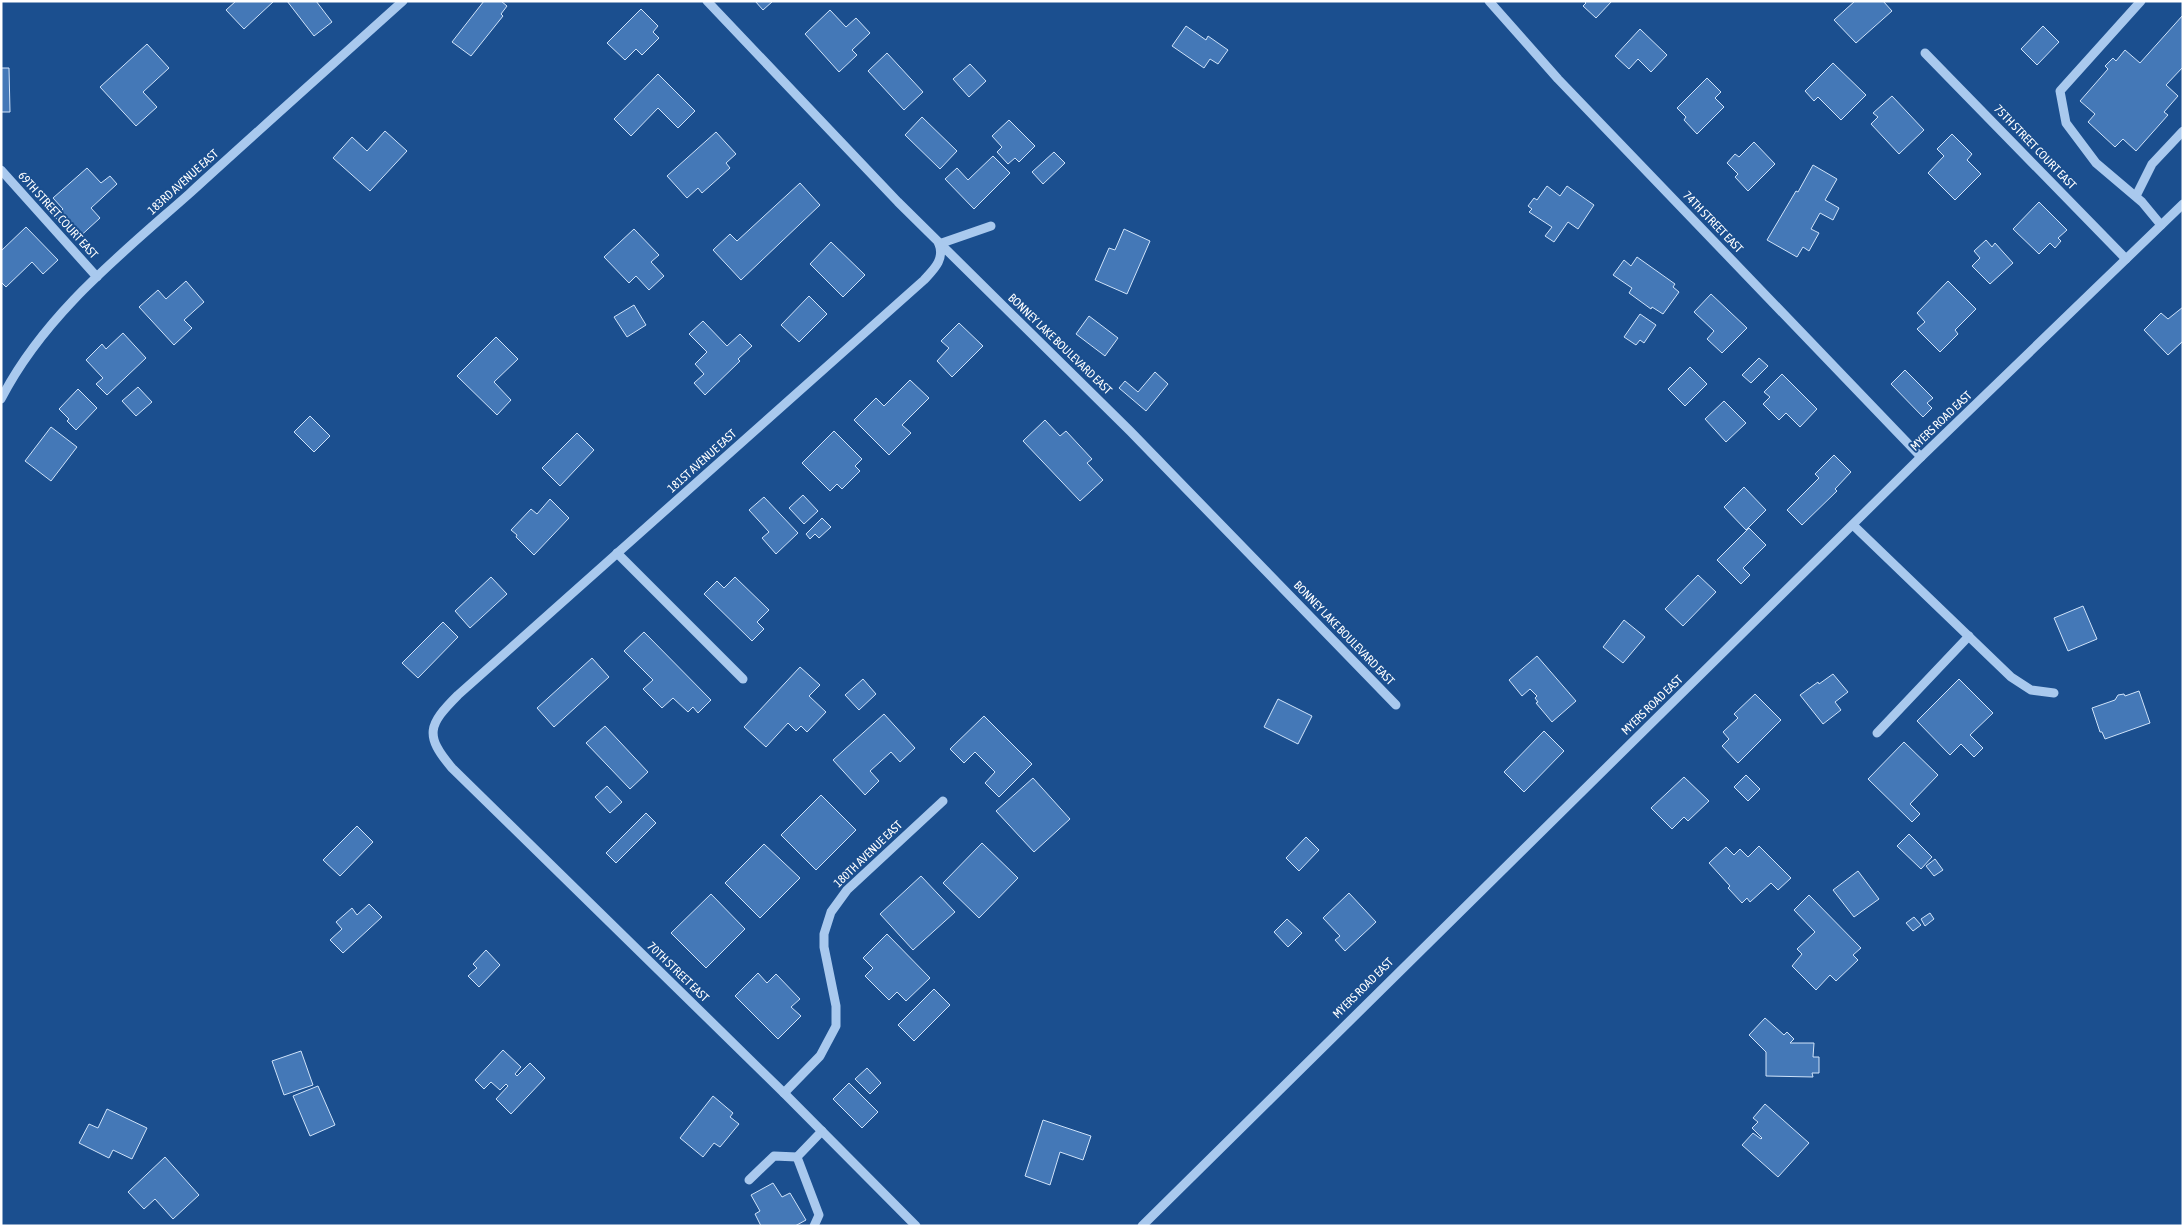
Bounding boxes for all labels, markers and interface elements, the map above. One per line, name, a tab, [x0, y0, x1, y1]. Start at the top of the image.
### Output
street label: 75TH STREET COURT EAST	[1991, 102, 2079, 193]
street label: 183RD AVENUE EAST	[145, 146, 222, 217]
street label: 69TH STREET COURT EAST	[15, 169, 101, 262]
street label: 74TH STREET EAST	[1680, 188, 1746, 256]
street label: BONNEY LAKE BOULEVARD EAST	[1005, 291, 1115, 398]
street label: MYERS ROAD EAST	[1908, 388, 1975, 454]
street label: 181ST AVENUE EAST	[665, 426, 740, 496]
street label: BONNEY LAKE BOULEVARD EAST	[1291, 578, 1398, 688]
street label: MYERS ROAD EAST	[1619, 672, 1686, 738]
street label: 180TH AVENUE EAST	[831, 817, 906, 890]
street label: 70TH STREET EAST	[644, 939, 712, 1005]
street label: MYERS ROAD EAST	[1330, 954, 1397, 1021]

